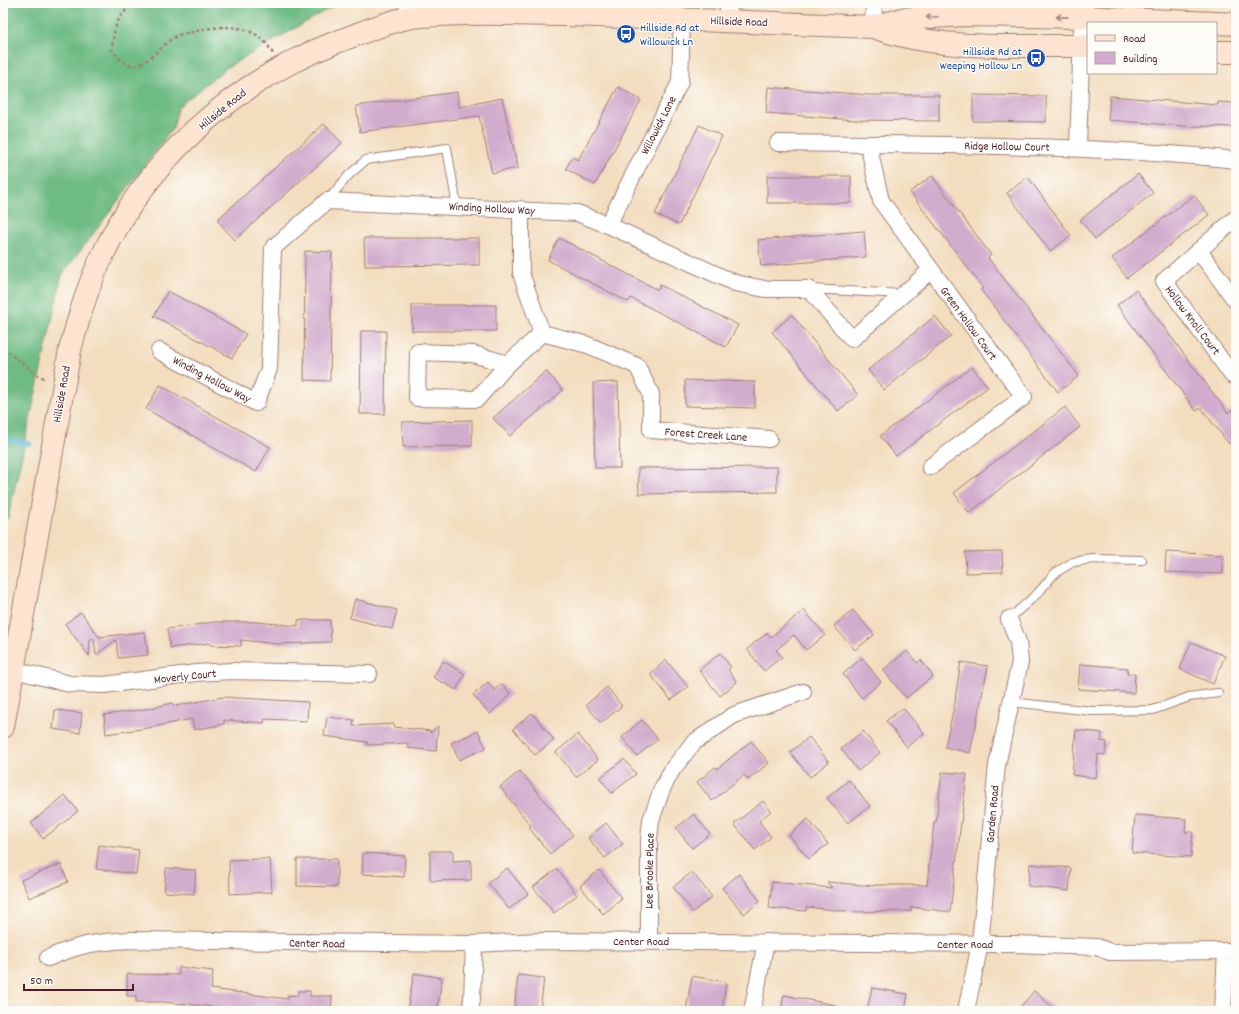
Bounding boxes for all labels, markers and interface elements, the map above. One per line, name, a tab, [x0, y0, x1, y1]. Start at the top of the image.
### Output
street label: Hillside Road	[710, 13, 768, 32]
one-way arrow	[1056, 13, 1069, 20]
one-way arrow	[926, 14, 939, 21]
place label: Hillside Rd at Willowick Ln	[640, 20, 700, 51]
legend	[1087, 22, 1217, 74]
bus stop icon: Hillside Rd at Willowick Ln	[615, 23, 637, 45]
text: Road	[1123, 31, 1145, 48]
place label: Hillside Rd at Weeping Hollow Ln	[940, 44, 1023, 75]
bus stop icon: Hillside Rd at Weeping Hollow Ln	[1025, 47, 1047, 69]
text: Building	[1123, 51, 1158, 68]
street label: Hillside Road	[195, 85, 251, 135]
street label: Willowick Lane	[637, 93, 681, 158]
street label: Ridge Hollow Court	[964, 138, 1050, 157]
street label: Winding Hollow Way	[448, 199, 537, 220]
street label: Green Hollow Court	[935, 283, 1001, 365]
street label: Hollow Knoll Court	[1160, 283, 1224, 360]
street label: Winding Hollow Way	[169, 353, 254, 409]
street label: Hillside Road	[49, 365, 76, 424]
street label: Forest Creek Lane	[664, 424, 748, 447]
street label: Moverly Court	[153, 666, 218, 689]
street label: Garden Road	[983, 785, 1004, 844]
street label: Lee Brooke Place	[641, 833, 660, 909]
street label: Center Road	[613, 934, 669, 951]
street label: Center Road	[289, 936, 345, 953]
street label: Center Road	[937, 937, 993, 954]
scale bar	[24, 966, 133, 992]
text: 50 m	[30, 973, 53, 990]

